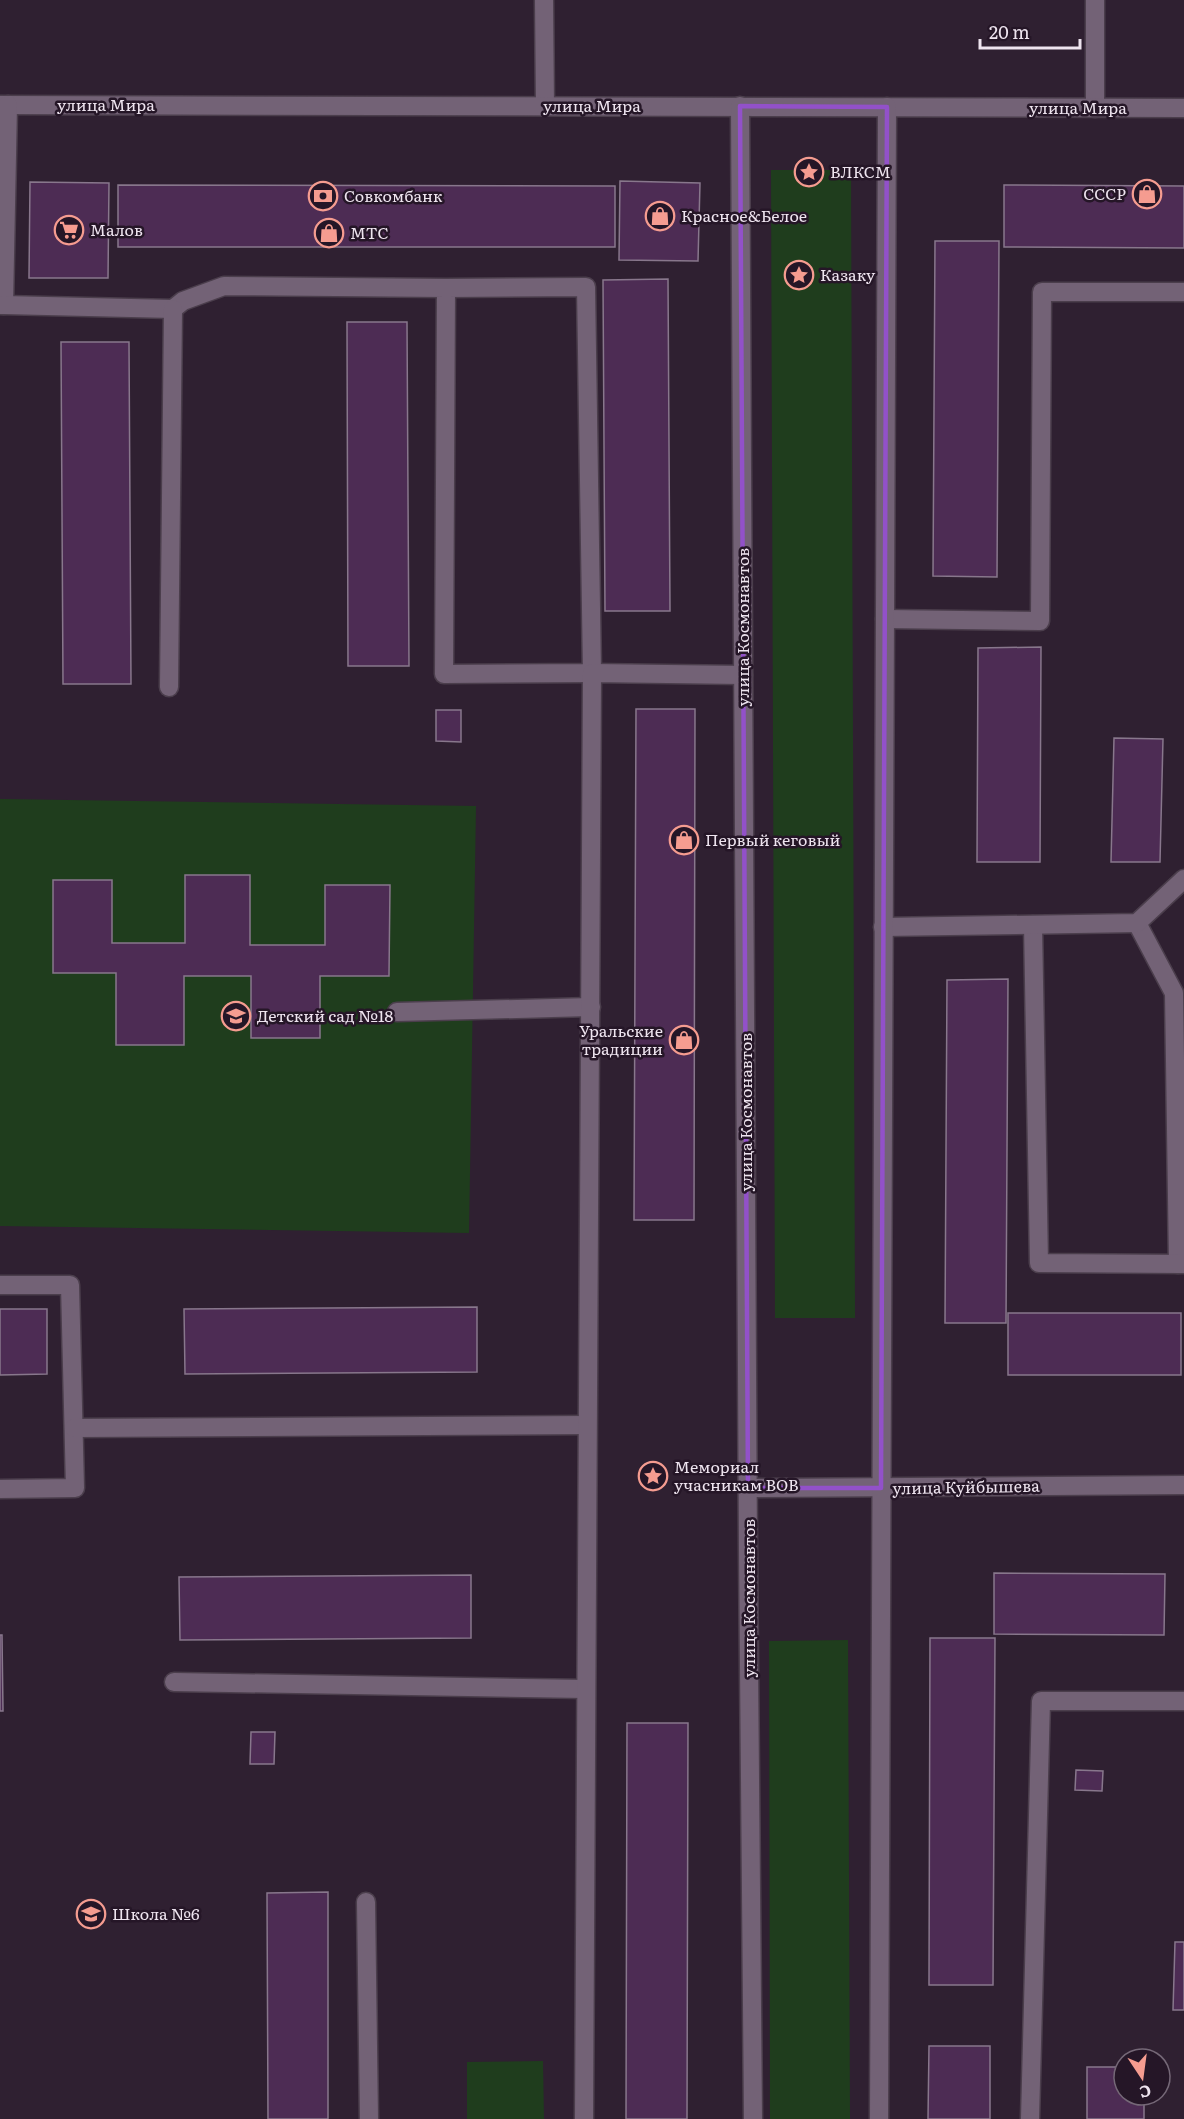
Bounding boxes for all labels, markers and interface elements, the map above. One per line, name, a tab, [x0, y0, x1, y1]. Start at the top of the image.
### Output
scale bar	[980, 12, 1080, 50]
text: 20 m	[989, 18, 1030, 45]
street label: улица Мира	[57, 92, 155, 116]
street label: улица Мира	[543, 93, 641, 117]
street label: улица Мира	[1029, 95, 1127, 119]
place icon: ВЛКСМ	[793, 156, 825, 188]
place label: ВЛКСМ	[830, 159, 891, 183]
shop icon: СССР	[1131, 178, 1163, 210]
bank icon: Совкомбанк	[307, 180, 339, 212]
place label: СССР	[1083, 181, 1126, 205]
place label: Совкомбанк	[344, 183, 443, 207]
shop icon: Красное&Белое	[644, 200, 676, 232]
place label: Красное&Белое	[681, 203, 807, 227]
supermarket icon: Малов	[53, 214, 85, 246]
place label: Малов	[90, 217, 143, 241]
shop icon: МТС	[313, 217, 345, 249]
place label: МТС	[350, 220, 389, 244]
place icon: Казаку	[783, 259, 815, 291]
place label: Казаку	[820, 262, 876, 286]
street label: улица Космонавтов	[730, 548, 754, 706]
shop icon: Первый кеговый	[668, 824, 700, 856]
place label: Первый кеговый	[705, 827, 841, 851]
school or university icon: Детский сад №18	[220, 1000, 252, 1032]
place label: Детский сад №18	[257, 1003, 394, 1027]
place label: Уральские традиции	[579, 1018, 663, 1060]
shop icon: Уральские традиции	[668, 1024, 700, 1056]
street label: улица Космонавтов	[733, 1033, 757, 1191]
place label: Мемориал учасникам ВОВ	[674, 1454, 799, 1496]
place icon: Мемориал учасникам ВОВ	[637, 1460, 669, 1492]
street label: улица Куйбышева	[892, 1473, 1040, 1499]
street label: улица Космонавтов	[736, 1519, 760, 1677]
school or university icon: Школа №6	[75, 1898, 107, 1930]
place label: Школа №6	[112, 1901, 200, 1925]
north arrow	[1112, 2047, 1172, 2107]
text: С	[1137, 2080, 1154, 2106]

